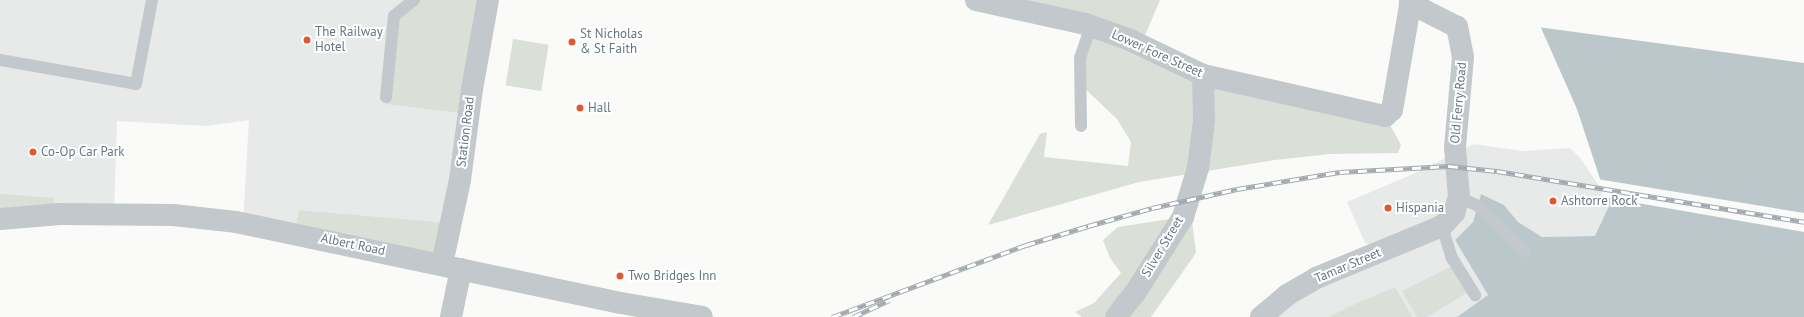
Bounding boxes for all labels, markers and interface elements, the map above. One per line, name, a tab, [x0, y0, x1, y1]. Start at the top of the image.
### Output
place label: The Railway Hotel	[315, 25, 383, 56]
place label: St Nicholas & St Faith	[580, 27, 643, 58]
street label: Lower Fore Street	[1109, 27, 1205, 81]
marker: The Railway Hotel	[302, 35, 312, 45]
marker: St Nicholas & St Faith	[567, 37, 577, 47]
street label: Old Ferry Road	[1448, 61, 1470, 145]
street label: Station Road	[454, 96, 478, 168]
place label: Hall	[588, 100, 611, 116]
marker: Hall	[575, 103, 585, 113]
place label: Co-Op Car Park	[41, 144, 124, 160]
marker: Co-Op Car Park	[28, 147, 38, 157]
place label: Ashtorre Rock	[1561, 193, 1638, 209]
marker: Ashtorre Rock	[1548, 196, 1558, 206]
place label: Hispania	[1396, 200, 1444, 216]
marker: Hispania	[1383, 203, 1393, 213]
street label: Silver Street	[1139, 214, 1187, 280]
street label: Albert Road	[319, 231, 387, 259]
street label: Tamar Street	[1313, 245, 1383, 287]
place label: Two Bridges Inn	[628, 268, 716, 284]
marker: Two Bridges Inn	[615, 271, 625, 281]

